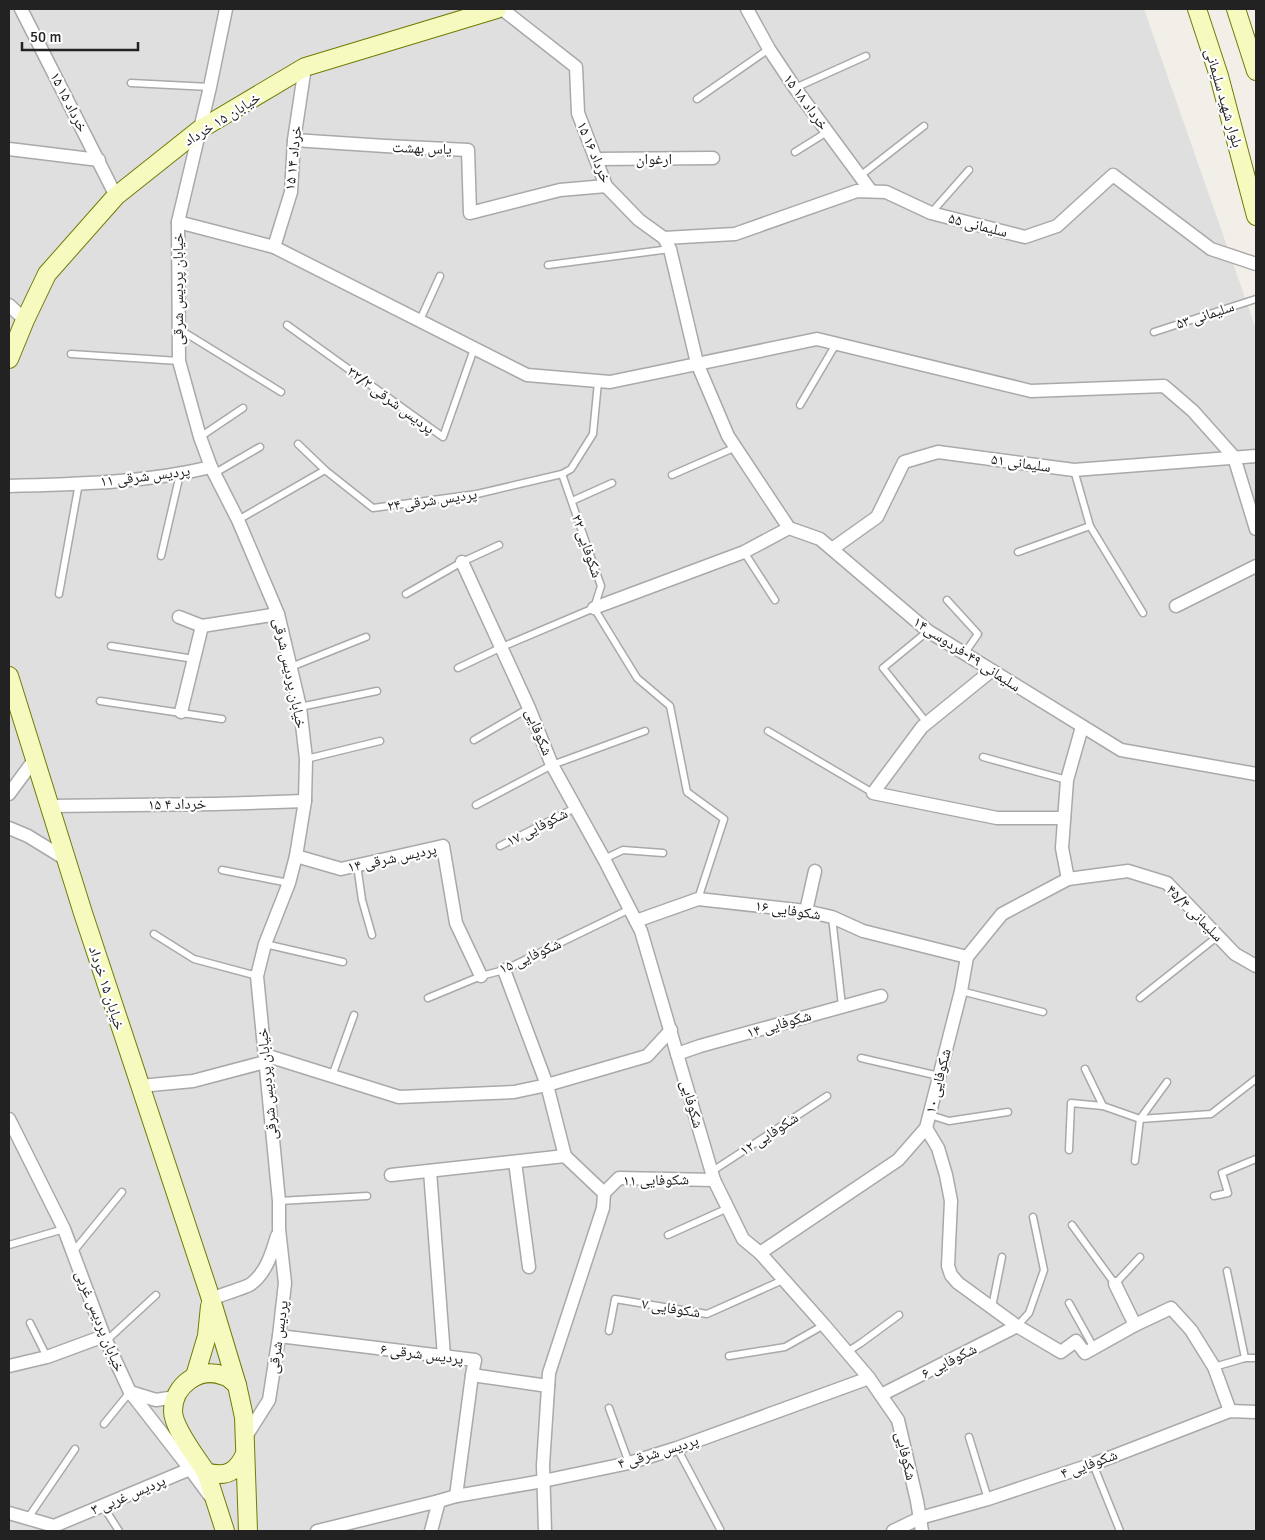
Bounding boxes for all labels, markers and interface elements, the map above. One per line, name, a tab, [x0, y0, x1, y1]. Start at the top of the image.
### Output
scale bar	[22, 20, 139, 52]
text: 50 m	[30, 28, 61, 46]
street label: بلوار شهید سلیمانی	[1200, 46, 1247, 150]
street label: ۱۵ خرداد ۱۵	[46, 69, 92, 136]
street label: ۱۵ خرداد ۱۸	[780, 70, 833, 134]
street label: خیابان ۱۵ خرداد	[180, 88, 265, 151]
street label: ۱۵ خرداد ۱۶	[573, 118, 615, 186]
street label: ۱۵ خرداد ۱۴	[281, 124, 305, 191]
street label: یاس بهشت	[392, 138, 452, 159]
street label: ارغوان	[636, 150, 672, 169]
street label: سلیمانی ۵۵	[946, 209, 1009, 242]
street label: خیابان پردیس شرقی	[169, 232, 188, 345]
street label: سلیمانی ۵۳	[1174, 297, 1237, 334]
street label: پردیس شرقی ۳۲/۲	[343, 362, 438, 439]
street label: سلیمانی ۵۱	[990, 450, 1052, 477]
street label: پردیس شرقی ۱۱	[99, 462, 191, 491]
street label: پردیس شرقی ۲۴	[386, 485, 478, 516]
street label: شکوفایی ۲۲	[567, 512, 606, 581]
street label: سلیمانی ۴۹-فردوسی۱۴	[909, 613, 1024, 696]
street label: خیابان پردیس شرقی	[269, 616, 311, 730]
street label: شکوفایی	[520, 706, 557, 759]
street label: ۱۵ خرداد ۴	[148, 794, 207, 814]
street label: شکوفایی ۱۷	[503, 804, 571, 851]
street label: پردیس شرقی ۱۴	[346, 840, 438, 877]
street label: سلیمانی ۴۵/۴	[1162, 881, 1227, 946]
street label: شکوفایی ۱۶	[754, 896, 822, 925]
street label: شکوفایی ۱۵	[496, 934, 564, 979]
street label: خیابان ۱۵ خرداد	[84, 944, 129, 1033]
street label: شکوفایی ۱۴	[745, 1006, 814, 1043]
street label: خیابان پردیس شرقی	[253, 1027, 282, 1141]
street label: شکوفایی ۱۰	[921, 1047, 956, 1115]
street label: شکوفایی	[676, 1078, 707, 1131]
street label: شکوفایی ۱۲	[736, 1108, 802, 1160]
street label: شکوفایی ۱۱	[623, 1170, 689, 1191]
street label: خیابان پردیس غربی	[71, 1268, 129, 1375]
street label: شکوفایی ۷	[640, 1294, 702, 1323]
street label: پردیس شرقی	[264, 1299, 293, 1375]
street label: شکوفایی ۶	[918, 1339, 980, 1383]
street label: پردیس شرقی ۶	[379, 1340, 465, 1369]
street label: شکوفایی	[891, 1430, 920, 1482]
street label: پردیس شرقی ۴	[615, 1431, 701, 1474]
street label: شکوفایی ۴	[1058, 1445, 1120, 1484]
street label: پردیس غربی ۳	[88, 1471, 168, 1520]

